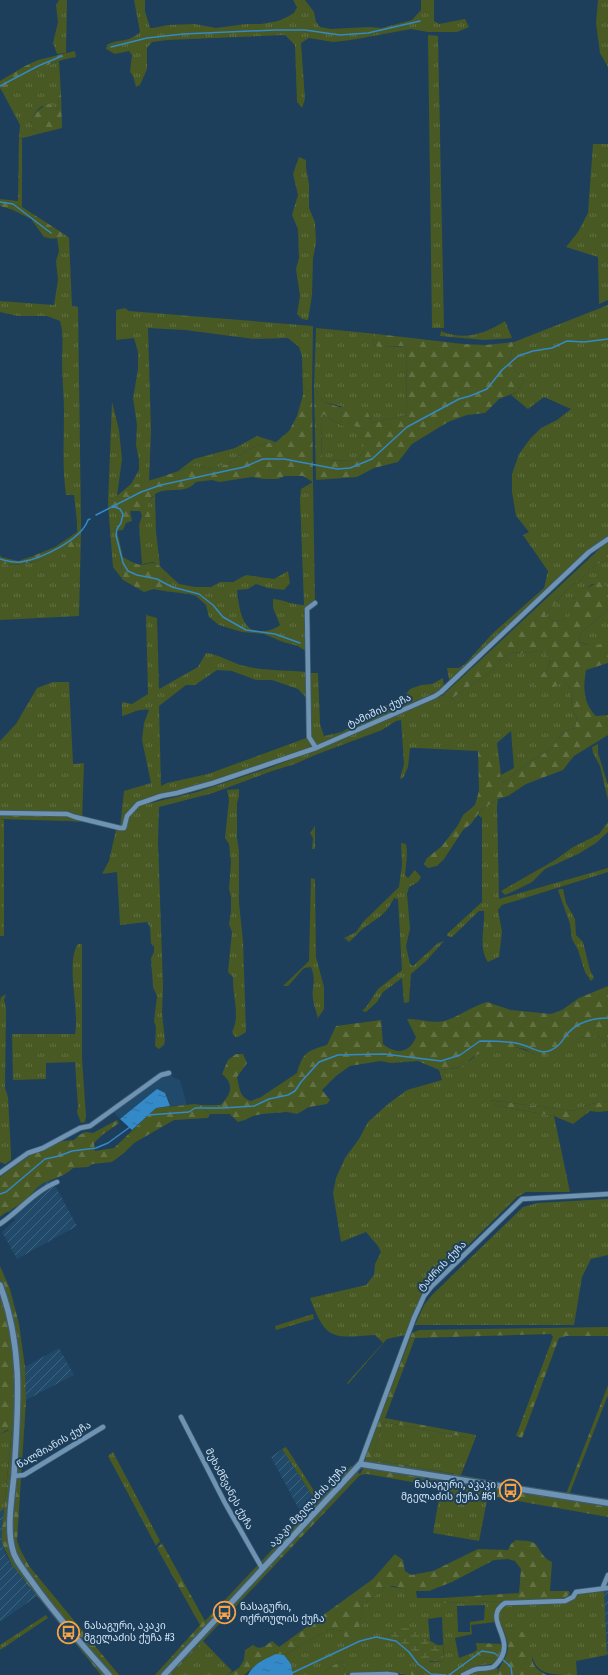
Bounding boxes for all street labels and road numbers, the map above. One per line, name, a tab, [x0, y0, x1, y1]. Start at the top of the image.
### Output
street label: ტამიშის ქუჩა	[345, 692, 413, 730]
street label: ტაძრის ქუჩა	[415, 1238, 469, 1294]
street label: წალმიანის ქუჩა	[15, 1419, 93, 1471]
street label: მუხამწვანეს ქუჩა	[202, 1446, 256, 1532]
street label: აკაკი მგელაძის ქუჩა	[267, 1462, 349, 1550]

